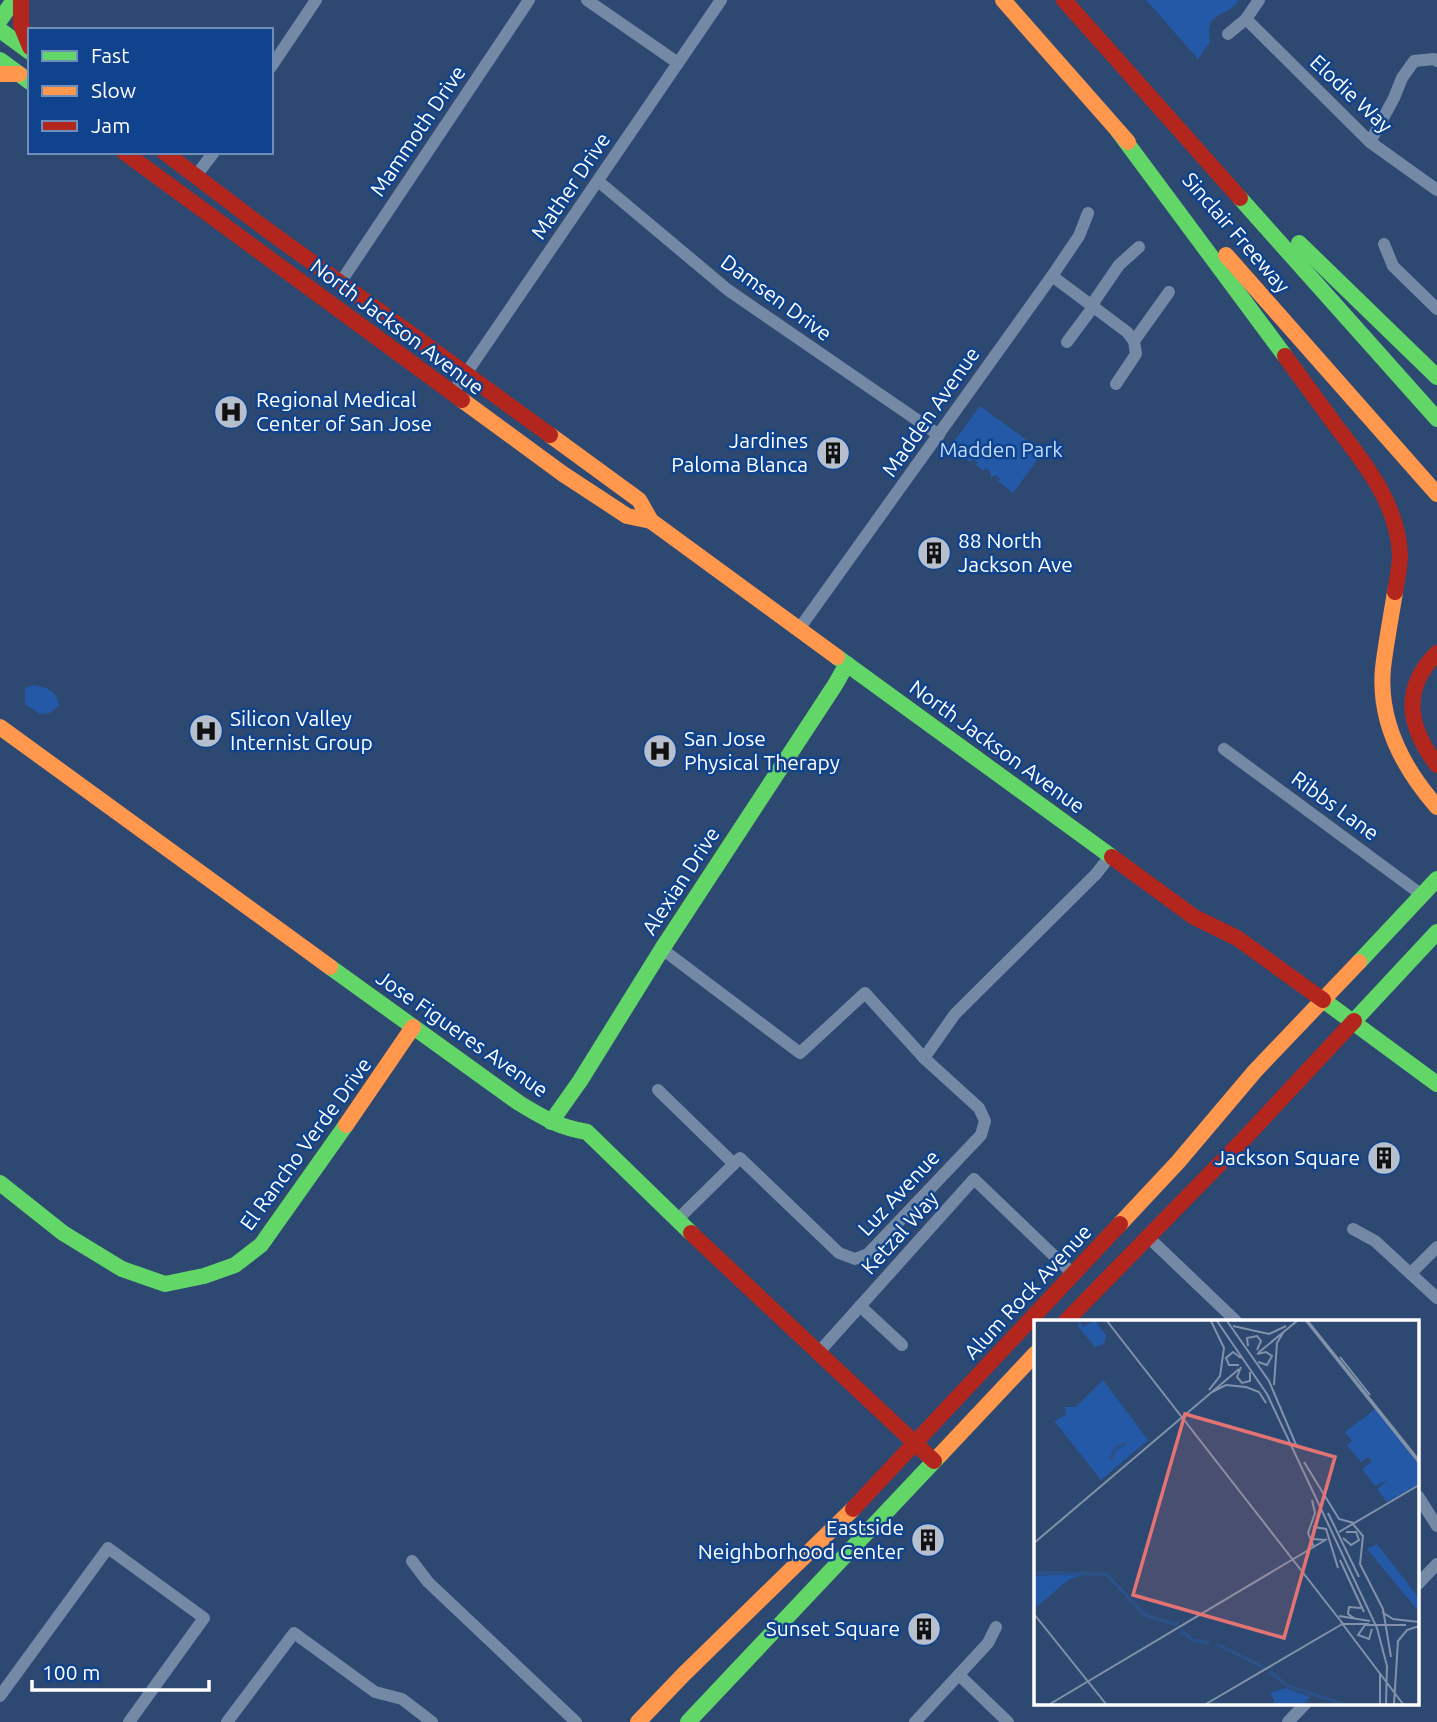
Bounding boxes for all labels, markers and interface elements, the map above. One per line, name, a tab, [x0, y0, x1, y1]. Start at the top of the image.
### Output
legend	[28, 28, 273, 154]
text: Fast	[91, 43, 129, 67]
street label: Elodie Way	[1306, 49, 1398, 137]
street label: Mammoth Drive	[365, 61, 470, 200]
text: Slow	[91, 78, 136, 102]
text: Jam	[91, 113, 130, 137]
street label: Mather Drive	[526, 128, 615, 243]
street label: Sinclair Freeway	[1178, 167, 1295, 297]
street label: Damsen Drive	[717, 249, 837, 345]
street label: North Jackson Avenue	[306, 253, 489, 399]
street label: Madden Avenue	[877, 342, 984, 481]
place label: Regional Medical Center of San Jose	[256, 387, 432, 435]
hospital icon: Regional Medical Center of San Jose	[212, 393, 250, 431]
place label: Jardines Paloma Blanca	[671, 428, 808, 476]
building icon: Jardines Paloma Blanca	[814, 434, 852, 472]
park label: Madden Park	[939, 437, 1063, 461]
place label: 88 North Jackson Ave	[958, 528, 1073, 576]
building icon: 88 North Jackson Ave	[915, 534, 953, 572]
street label: North Jackson Avenue	[905, 675, 1090, 818]
place label: Silicon Valley Internist Group	[230, 706, 373, 754]
hospital icon: Silicon Valley Internist Group	[187, 712, 225, 750]
place label: San Jose Physical Therapy	[684, 726, 840, 774]
hospital icon: San Jose Physical Therapy	[641, 732, 679, 770]
street label: Ribbs Lane	[1287, 766, 1384, 845]
street label: Alexian Drive	[636, 822, 724, 939]
street label: Jose Figueres Avenue	[372, 965, 553, 1102]
street label: El Rancho Verde Drive	[235, 1053, 376, 1234]
building icon: Jackson Square	[1365, 1139, 1403, 1177]
street label: Luz Avenue	[853, 1145, 944, 1240]
place label: Jackson Square	[1215, 1145, 1360, 1169]
street label: Ketzal Way	[856, 1186, 943, 1279]
street label: Alum Rock Avenue	[959, 1219, 1096, 1364]
inset map	[1034, 1320, 1420, 1704]
place label: Eastside Neighborhood Center	[698, 1515, 904, 1563]
building icon: Eastside Neighborhood Center	[909, 1521, 947, 1559]
building icon: Sunset Square	[905, 1610, 943, 1648]
place label: Sunset Square	[766, 1616, 900, 1640]
scale bar	[32, 1648, 208, 1692]
text: 100 m	[42, 1660, 100, 1684]

